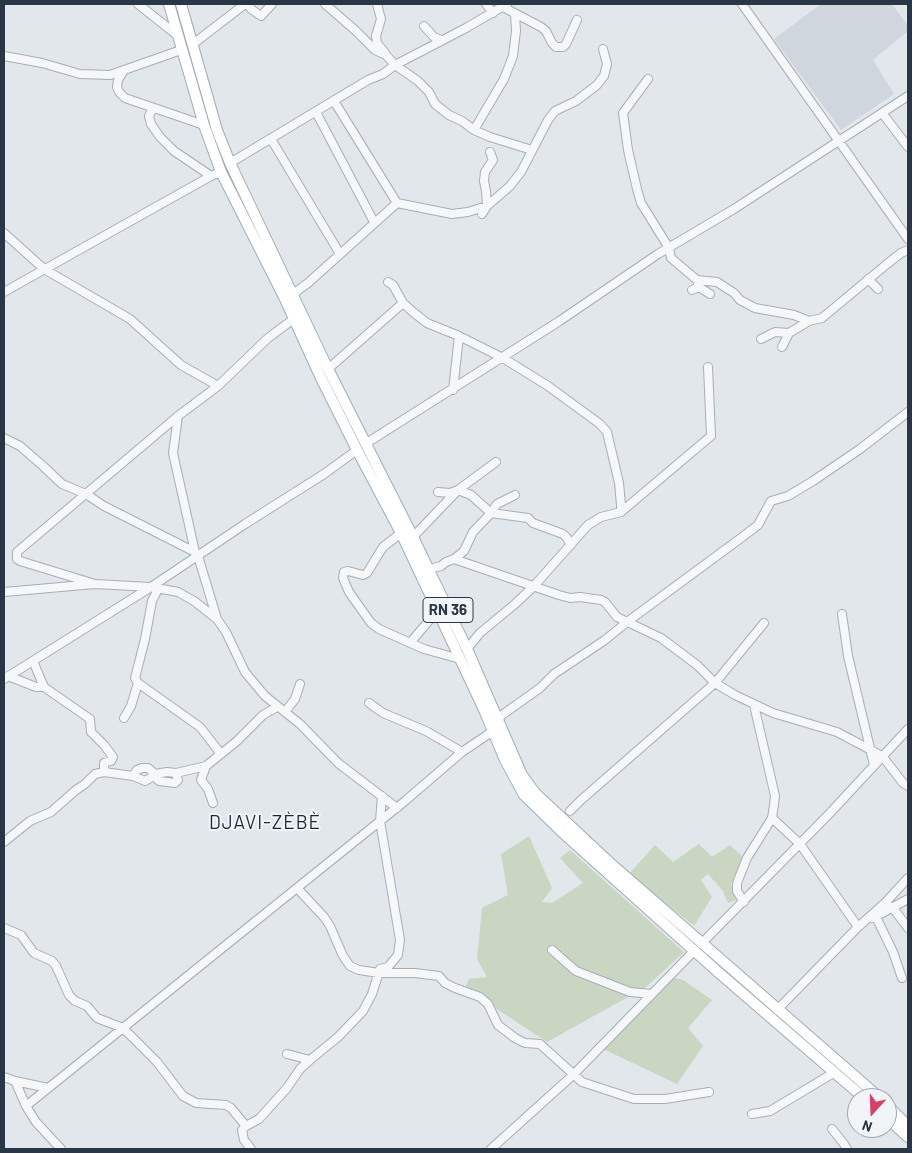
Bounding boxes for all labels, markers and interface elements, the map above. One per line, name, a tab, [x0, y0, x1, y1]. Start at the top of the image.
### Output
road number: RN 36	[423, 598, 473, 622]
district label: DJAVI-ZÈBÈ	[208, 812, 322, 834]
north arrow	[847, 1088, 897, 1138]
text: N	[860, 1117, 874, 1136]

